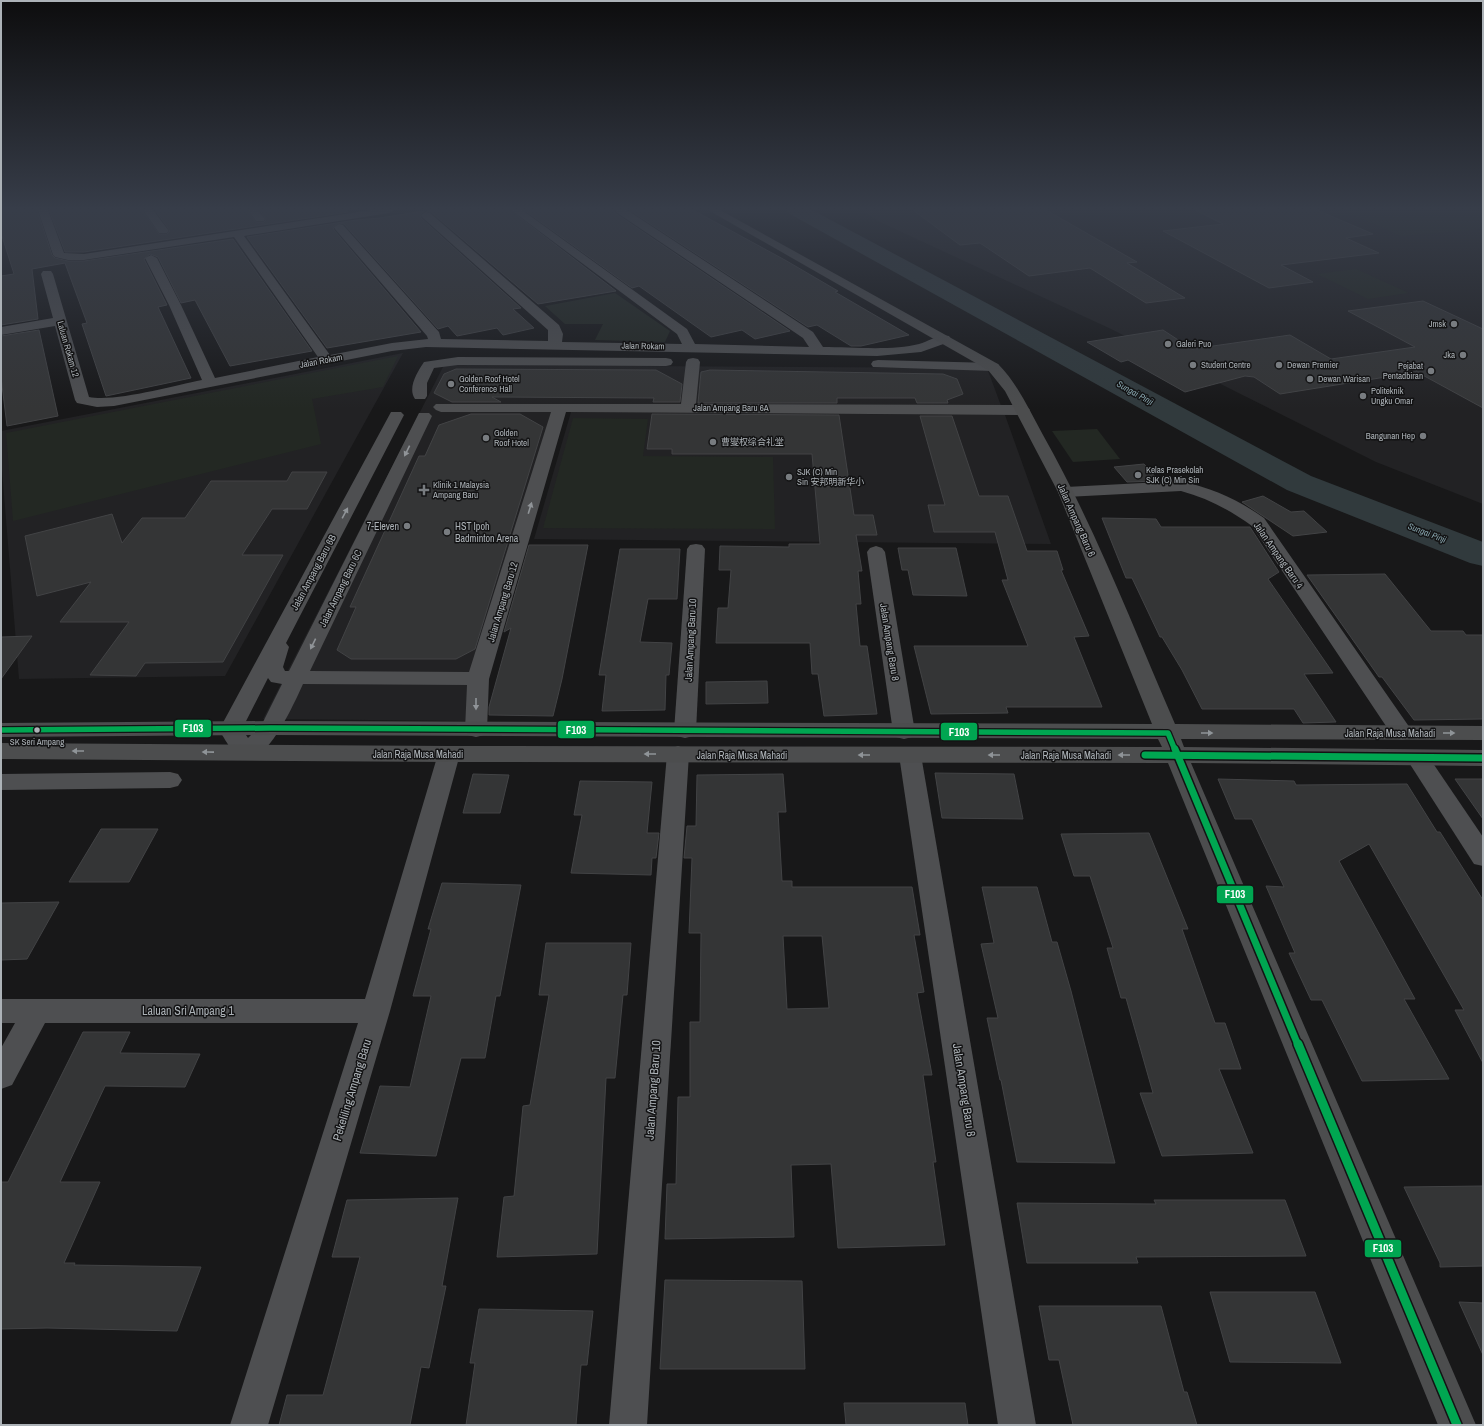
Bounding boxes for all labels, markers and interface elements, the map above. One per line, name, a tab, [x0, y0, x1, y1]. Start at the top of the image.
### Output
place label: Jmsk	[1429, 318, 1446, 330]
marker: Jmsk	[1449, 319, 1459, 329]
street label: Laluan Rokam 12	[54, 320, 82, 378]
place label: Galeri Puo	[1176, 338, 1211, 350]
marker: Galeri Puo	[1163, 339, 1173, 349]
street label: Jalan Rokam	[621, 340, 665, 352]
place label: Jka	[1444, 349, 1455, 361]
marker: Jka	[1458, 350, 1468, 360]
street label: Jalan Rokam	[299, 351, 343, 371]
place label: Student Centre	[1201, 359, 1251, 371]
place label: Dewan Premier	[1287, 359, 1339, 371]
marker: Student Centre	[1188, 360, 1198, 370]
marker: Dewan Premier	[1274, 360, 1284, 370]
place label: Pejabat Pentadbiran	[1383, 360, 1423, 382]
marker: Pejabat Pentadbiran	[1426, 366, 1436, 376]
place label: Golden Roof Hotel Conference Hall	[459, 373, 520, 395]
place label: Dewan Warisan	[1318, 373, 1370, 385]
marker: Dewan Warisan	[1305, 374, 1315, 384]
water label: Sungai Pinji	[1115, 378, 1155, 408]
marker: Golden Roof Hotel Conference Hall	[446, 379, 456, 389]
place label: Politeknik Ungku Omar	[1371, 385, 1413, 407]
marker: Politeknik Ungku Omar	[1358, 391, 1368, 401]
street label: Jalan Ampang Baru 6A	[693, 402, 769, 414]
place label: Golden Roof Hotel	[494, 427, 529, 449]
place label: Bangunan Hep	[1366, 430, 1415, 442]
marker: Bangunan Hep	[1418, 431, 1428, 441]
marker: Golden Roof Hotel	[481, 433, 491, 443]
place label: 曹燮权综合礼堂	[721, 436, 784, 448]
marker: 曹燮权综合礼堂	[708, 437, 718, 447]
one-way arrow	[404, 446, 410, 457]
place label: Kelas Prasekolah SJK (C) Min Sin	[1146, 464, 1203, 486]
place label: SJK (C) Min Sin 安邦明新华小	[797, 466, 864, 488]
marker: Kelas Prasekolah SJK (C) Min Sin	[1133, 470, 1143, 480]
marker: SJK (C) Min Sin 安邦明新华小	[784, 472, 794, 482]
place label: Klinik 1 Malaysia Ampang Baru	[432, 479, 489, 501]
street label: Jalan Ampang Baru 6	[1055, 482, 1099, 559]
marker: Klinik 1 Malaysia Ampang Baru	[418, 484, 430, 496]
one-way arrow	[527, 502, 533, 514]
one-way arrow	[342, 507, 348, 519]
street label: Jalan Ampang Baru 4	[1251, 519, 1307, 591]
place label: 7-Eleven	[367, 520, 399, 533]
place label: HST Ipoh Badminton Arena	[455, 520, 519, 545]
water label: Sungai Pinji	[1406, 520, 1448, 546]
marker: 7-Eleven	[402, 521, 412, 531]
marker: HST Ipoh Badminton Arena	[442, 527, 452, 537]
street label: Jalan Ampang Baru 6B	[288, 532, 339, 612]
street label: Jalan Ampang Baru 6C	[316, 547, 365, 629]
street label: Jalan Ampang Baru 12	[484, 560, 521, 644]
street label: Jalan Ampang Baru 10	[682, 598, 699, 682]
street label: Jalan Ampang Baru 8	[877, 602, 902, 682]
one-way arrow	[310, 638, 316, 649]
one-way arrow	[473, 698, 479, 711]
line badge: F103	[174, 719, 212, 738]
line badge: F103	[557, 720, 595, 739]
text: F103	[183, 721, 203, 735]
line badge: F103	[940, 722, 978, 741]
text: F103	[566, 723, 586, 737]
marker: SK Seri Ampang	[32, 725, 42, 735]
text: F103	[949, 725, 969, 739]
street label: Jalan Raja Musa Mahadi	[1345, 727, 1435, 740]
one-way arrow	[1201, 730, 1214, 736]
one-way arrow	[1443, 730, 1456, 736]
place label: SK Seri Ampang	[10, 736, 65, 748]
one-way arrow	[71, 748, 84, 754]
street label: Jalan Raja Musa Mahadi	[373, 748, 463, 761]
one-way arrow	[201, 749, 214, 755]
street label: Jalan Raja Musa Mahadi	[697, 749, 787, 762]
street label: Jalan Raja Musa Mahadi	[1021, 749, 1111, 762]
one-way arrow	[643, 751, 656, 757]
one-way arrow	[857, 752, 870, 758]
one-way arrow	[987, 752, 1000, 758]
one-way arrow	[1117, 752, 1130, 758]
line badge: F103	[1216, 885, 1254, 904]
text: F103	[1225, 887, 1245, 901]
street label: Laluan Sri Ampang 1	[142, 1003, 234, 1019]
street label: Pekeliling Ampang Baru	[329, 1037, 375, 1143]
street label: Jalan Ampang Baru 10	[642, 1040, 664, 1140]
street label: Jalan Ampang Baru 8	[949, 1042, 979, 1138]
line badge: F103	[1364, 1239, 1402, 1258]
text: F103	[1373, 1241, 1393, 1255]

